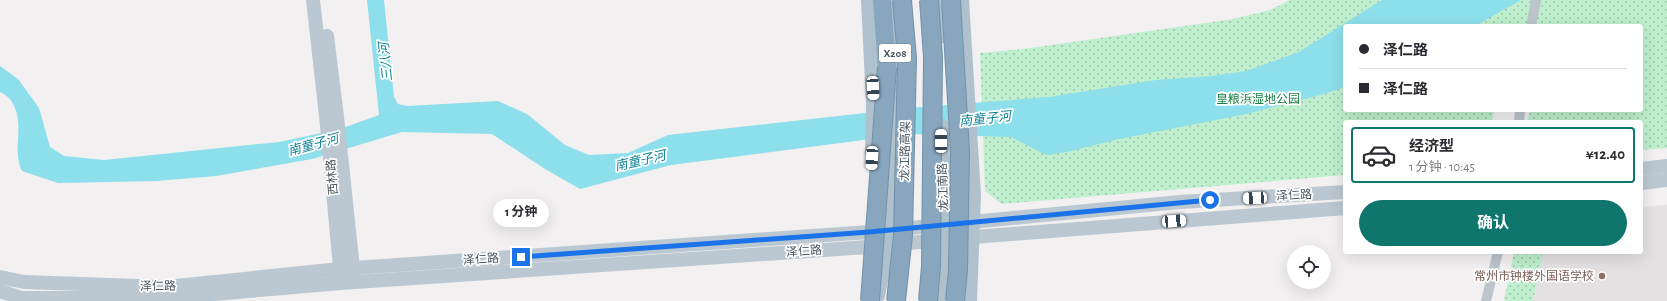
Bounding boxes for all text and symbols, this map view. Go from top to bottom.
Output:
water label: 三八河 [377,39,395,82]
text: 泽仁路 [1383,43,1428,58]
road number: X208 [879,44,911,62]
car [866,76,880,100]
text: 泽仁路 [1383,82,1428,97]
park label: 皇粮浜湿地公园 [1216,92,1300,105]
water label: 南童子河 [958,108,1015,129]
street label: 龙江路高架 [897,121,912,181]
car [935,129,947,153]
water label: 南童子河 [286,130,343,158]
icon: car [1361,137,1397,173]
text: 经济型 [1409,139,1454,154]
car [865,146,879,170]
water label: 南童子河 [613,147,670,174]
text: ¥12.40 [1586,147,1625,162]
street label: 西林路 [323,159,340,196]
text: 1 分钟 · 10:45 [1409,161,1475,174]
street label: 龙江南路 [935,163,950,211]
street label: 泽仁路 [1276,187,1312,202]
route start [1201,191,1219,209]
car [1243,191,1267,205]
callout: 1 分钟 [493,199,549,227]
button: 确认 [1359,200,1627,246]
text: 1 分钟 [505,206,537,219]
car [1162,214,1186,228]
street label: 泽仁路 [786,243,822,258]
map controls [1287,245,1331,289]
button: locate [1287,245,1331,289]
route end [512,248,530,266]
street label: 泽仁路 [463,251,499,266]
place label: 常州市钟楼外国语学校 [1474,269,1594,282]
marker: 常州市钟楼外国语学校 [1597,271,1607,281]
street label: 泽仁路 [140,279,176,292]

